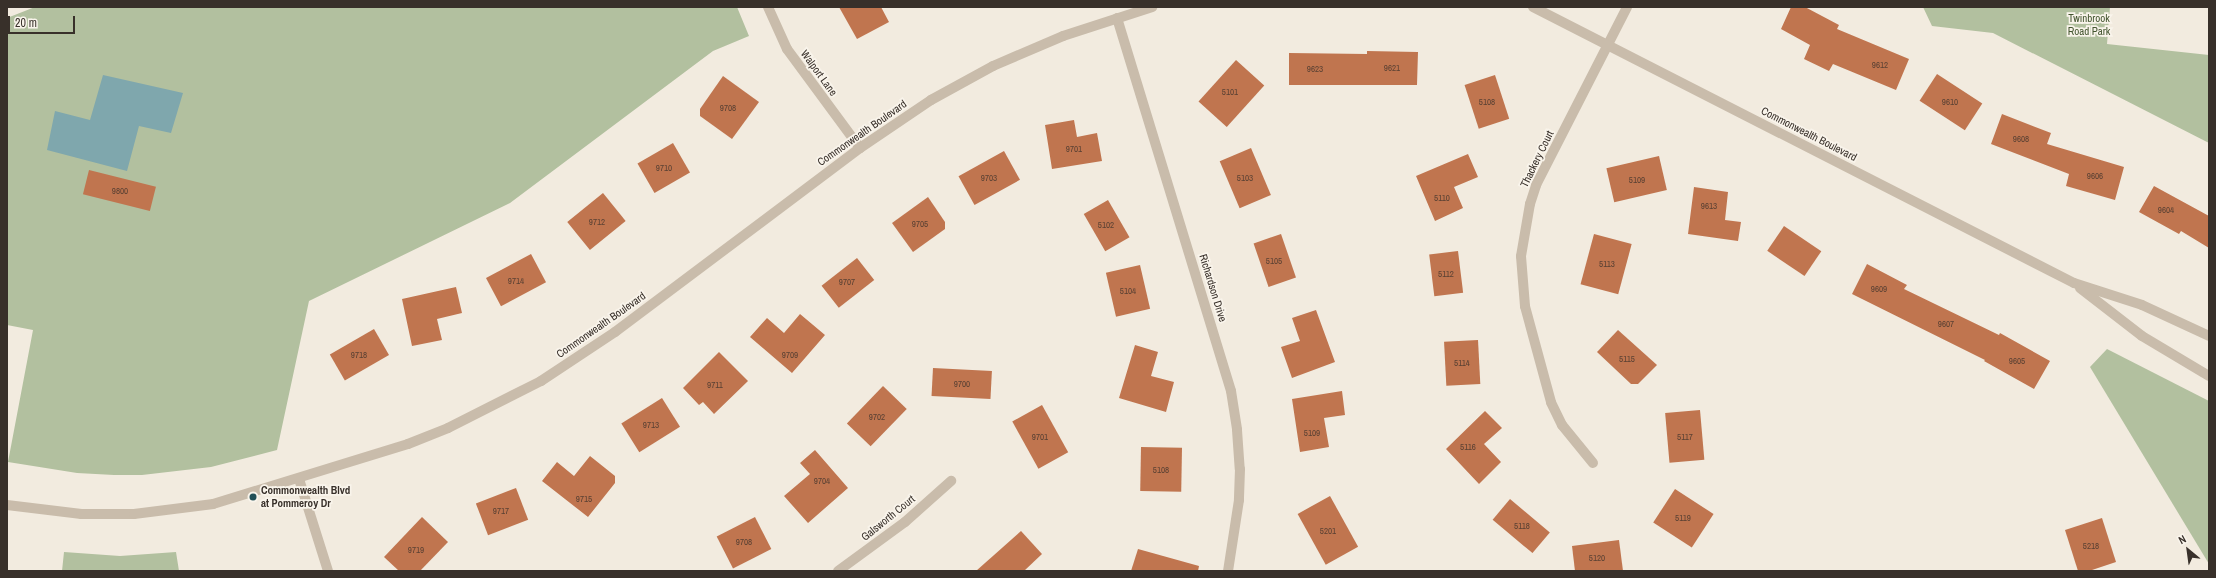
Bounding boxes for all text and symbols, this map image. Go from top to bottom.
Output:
scale bar [10,8,77,34]
park label: Twinbrook Road Park [2068,12,2110,38]
text: 20 m [15,15,37,31]
street label: Walport Lane [798,48,840,98]
house number: 9612 [1872,60,1888,70]
house number: 9621 [1384,63,1400,73]
house number: 9623 [1307,64,1323,74]
house number: 5101 [1222,87,1238,97]
street label: Commonwealth Boulevard [815,97,909,169]
house number: 5108 [1479,97,1495,107]
house number: 9610 [1942,97,1958,107]
house number: 9708 [720,103,736,113]
street label: Commonwealth Boulevard [1759,104,1859,164]
street label: Thackery Court [1518,128,1556,190]
house number: 9608 [2013,134,2029,144]
house number: 9701 [1066,144,1082,154]
house number: 9710 [656,163,672,173]
house number: 9606 [2087,171,2103,181]
house number: 9703 [981,173,997,183]
house number: 5103 [1237,173,1253,183]
house number: 5109 [1629,175,1645,185]
house number: 9800 [112,186,128,196]
house number: 5110 [1434,193,1450,203]
house number: 9613 [1701,201,1717,211]
house number: 9604 [2158,205,2174,215]
house number: 9712 [589,217,605,227]
house number: 9705 [912,219,928,229]
house number: 5102 [1098,220,1114,230]
street label: Richardson Drive [1196,253,1230,323]
house number: 5105 [1266,256,1282,266]
house number: 5113 [1599,259,1615,269]
house number: 5112 [1438,269,1454,279]
house number: 9714 [508,276,524,286]
house number: 9707 [839,277,855,287]
house number: 9609 [1871,284,1887,294]
house number: 5104 [1120,286,1136,296]
street label: Commonwealth Boulevard [554,289,648,361]
house number: 9607 [1938,319,1954,329]
house number: 9718 [351,350,367,360]
house number: 9709 [782,350,798,360]
house number: 5115 [1619,354,1635,364]
house number: 9605 [2009,356,2025,366]
house number: 5114 [1454,358,1470,368]
house number: 9700 [954,379,970,389]
house number: 9711 [707,380,723,390]
house number: 9702 [869,412,885,422]
house number: 9713 [643,420,659,430]
house number: 5109 [1304,428,1320,438]
house number: 9701 [1032,432,1048,442]
house number: 5117 [1677,432,1693,442]
house number: 5116 [1460,442,1476,452]
house number: 5108 [1153,465,1169,475]
house number: 9704 [814,476,830,486]
place label: Commonwealth Blvd at Pommeroy Dr [261,484,350,510]
marker: Commonwealth Blvd at Pommeroy Dr [248,492,258,502]
street label: Galsworth Court [859,492,917,544]
house number: 9715 [576,494,592,504]
house number: 9717 [493,506,509,516]
house number: 5119 [1675,513,1691,523]
house number: 5118 [1514,521,1530,531]
house number: 5201 [1320,526,1336,536]
north arrow [2168,530,2208,570]
text: N [2176,532,2188,547]
house number: 9708 [736,537,752,547]
house number: 5218 [2083,541,2099,551]
house number: 9719 [408,545,424,555]
house number: 5120 [1589,553,1605,563]

